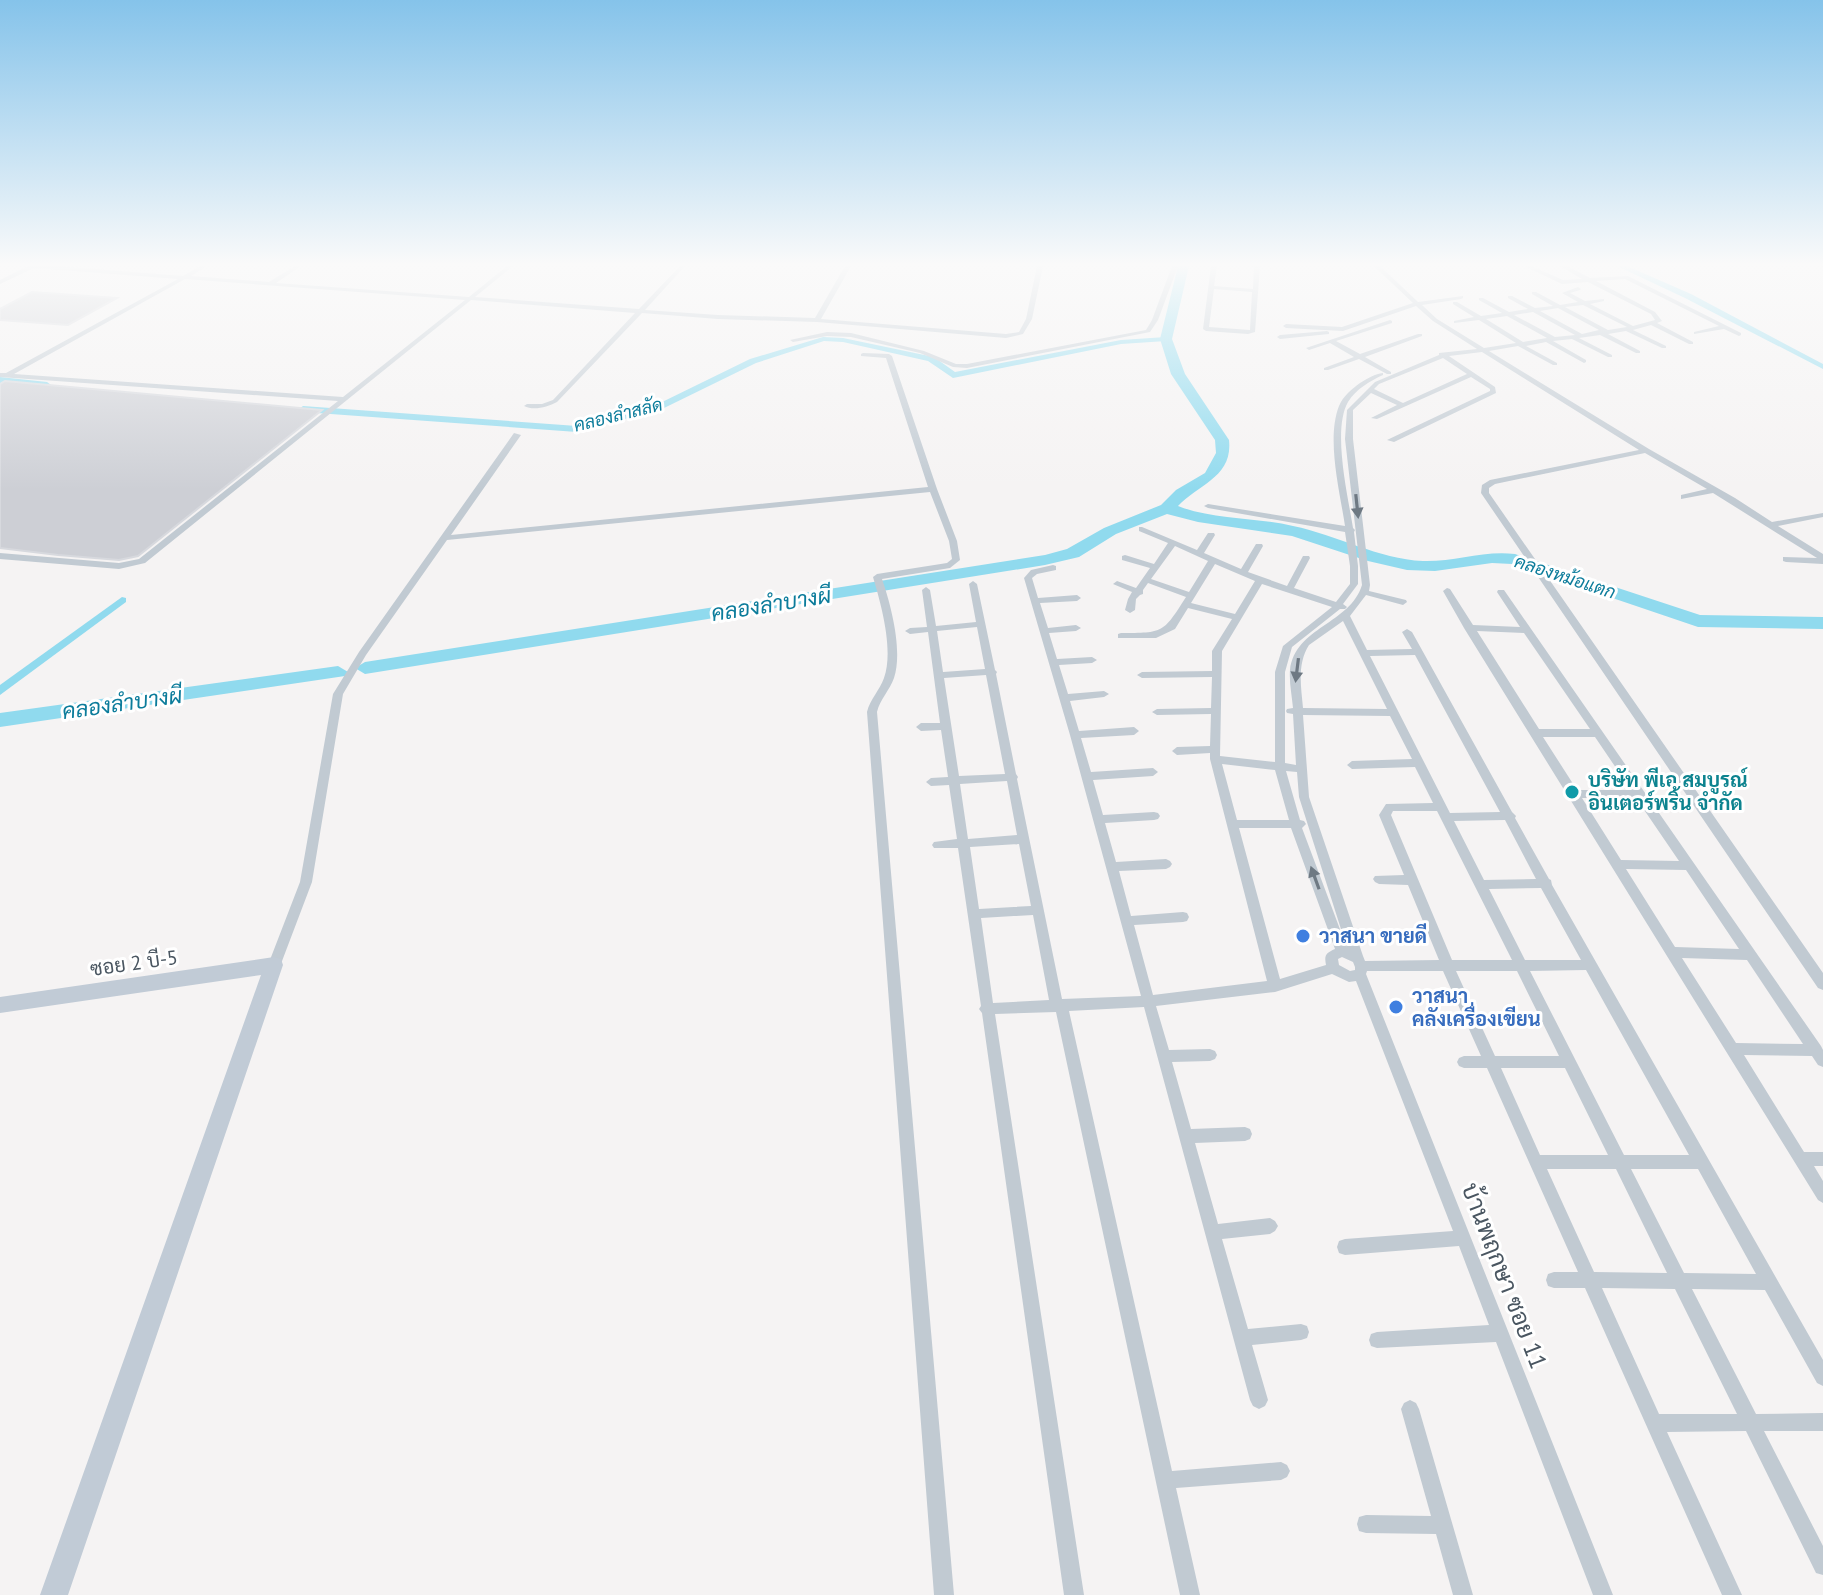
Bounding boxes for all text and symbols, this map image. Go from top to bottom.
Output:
water label: คลองลำสลัด [571,392,665,437]
one-way arrow [1350,494,1363,519]
water label: คลองหม้อแตก [1512,549,1619,604]
water label: คลองลำบางผี [709,580,835,627]
one-way arrow [1290,657,1303,682]
water label: คลองลำบางผี [60,680,186,725]
place label: บริษัท พีเอ สมบูรณ์ อินเตอร์พริ้น จำกัด [1588,767,1748,816]
marker: บริษัท พีเอ สมบูรณ์ อินเตอร์พริ้น จำกัด [1563,783,1581,801]
one-way arrow [1309,866,1321,890]
place label: วาสนา ขายดี [1319,923,1427,949]
marker: วาสนา ขายดี [1294,927,1312,945]
street label: ซอย 2 บี-5 [89,944,179,982]
place label: วาสนา คลังเครื่องเขียน [1412,983,1541,1032]
marker: วาสนา คลังเครื่องเขียน [1387,998,1405,1016]
street label: บ้านพฤกษา ซอย 11 [1455,1178,1554,1373]

